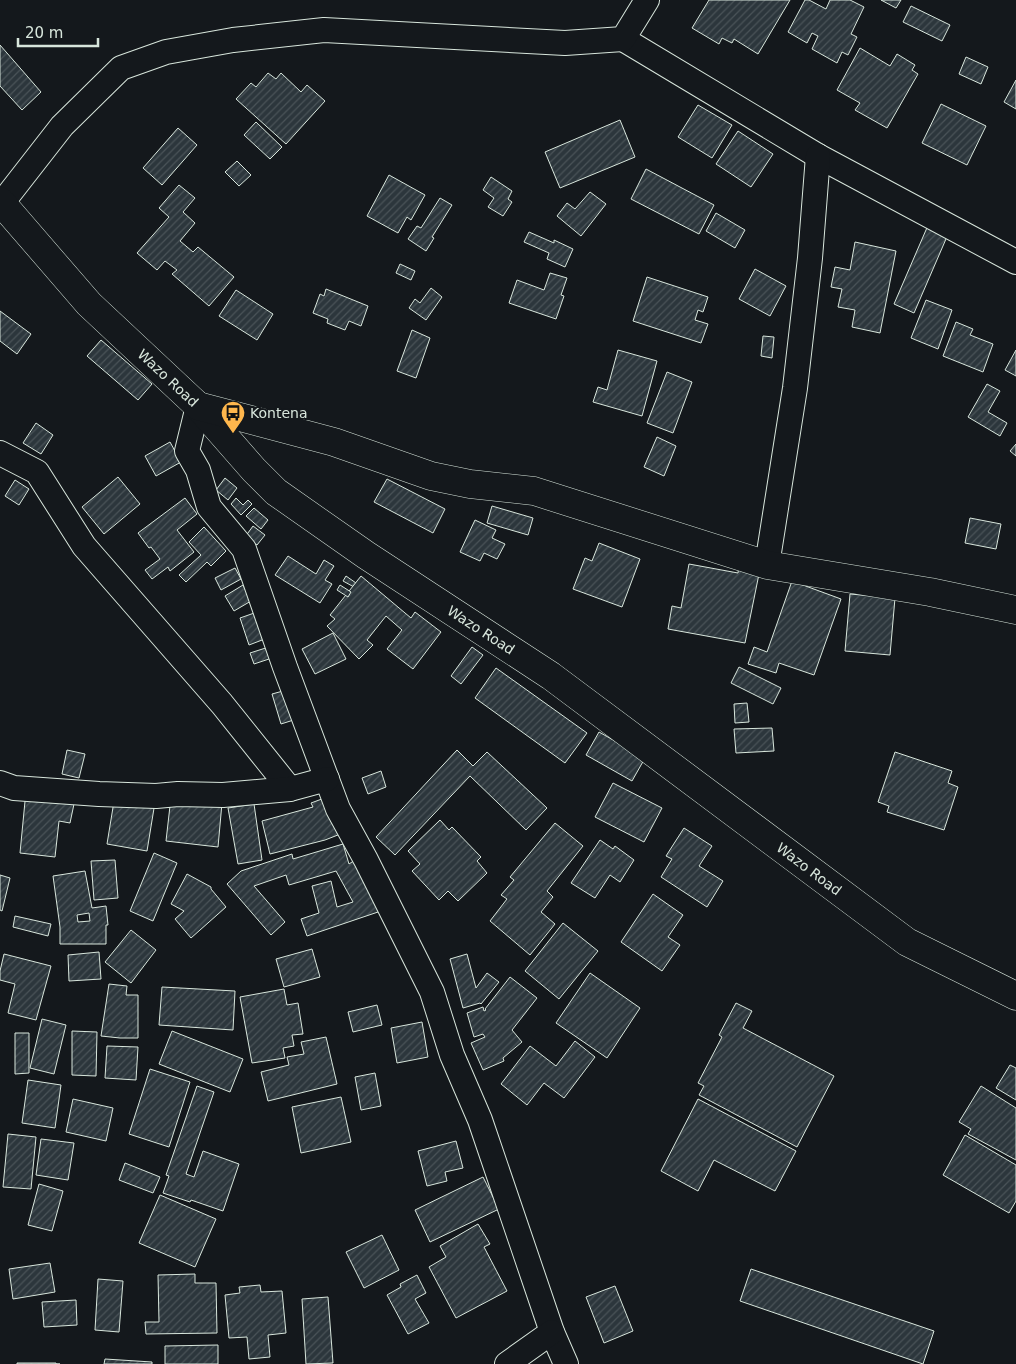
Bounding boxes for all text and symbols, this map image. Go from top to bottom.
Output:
scale bar [18,15,98,47]
text: 20 m [25,24,63,42]
street label: Wazo Road [134,346,202,410]
bus stop icon: Kontena [220,400,246,434]
place label: Kontena [250,405,307,421]
street label: Wazo Road [444,602,518,658]
street label: Wazo Road [773,839,845,899]

